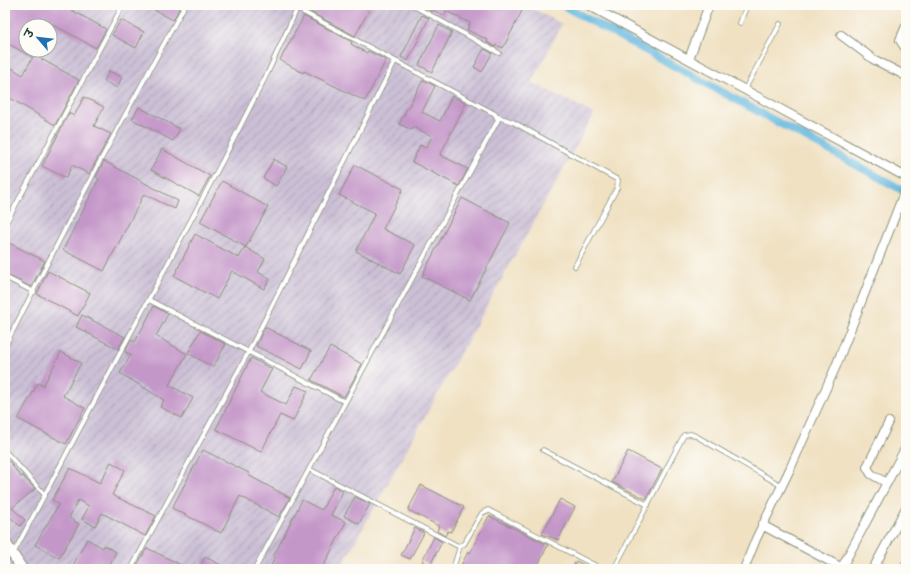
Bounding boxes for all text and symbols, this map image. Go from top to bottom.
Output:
north arrow [18,18,58,58]
text: उ [22,26,38,41]

